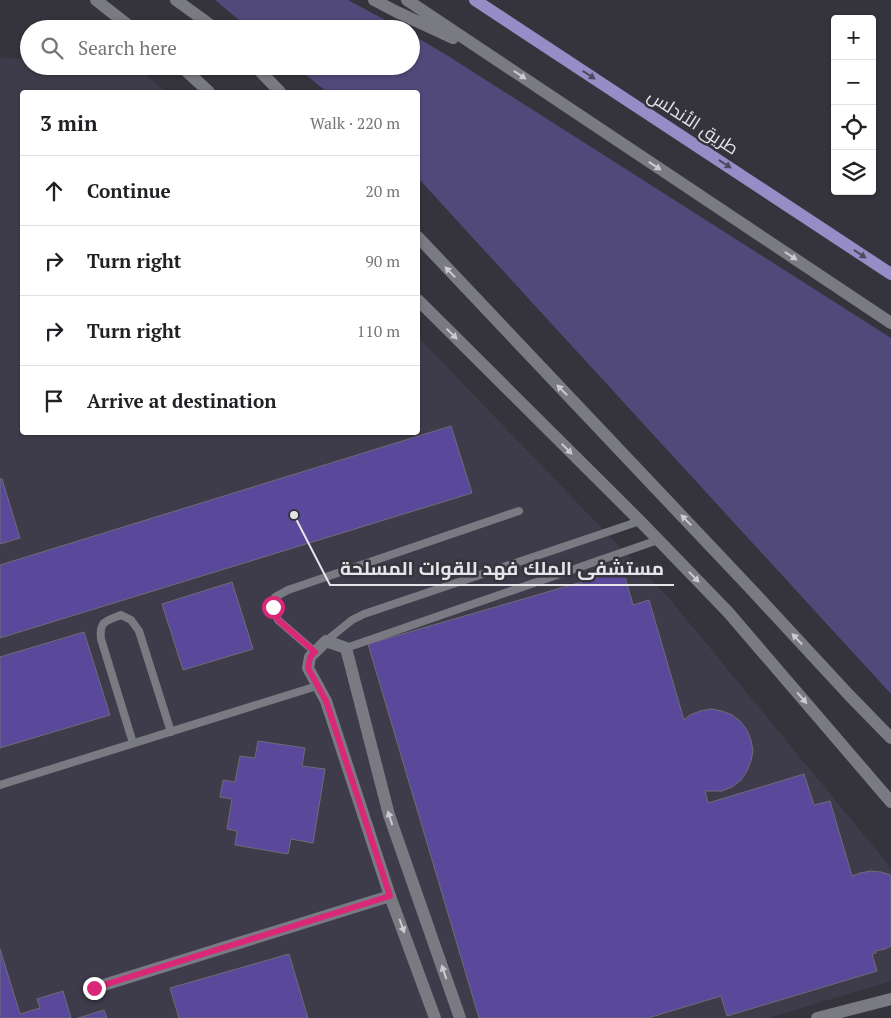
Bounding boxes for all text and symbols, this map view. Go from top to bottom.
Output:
map controls [831,15,876,195]
button: + [831,15,876,60]
search box [20,20,420,75]
icon: search [38,34,66,62]
text: Search here [78,35,177,60]
button: − [831,60,876,105]
one-way arrow [582,70,596,80]
one-way arrow [513,71,527,80]
street label: طريق الأندلس [643,83,744,160]
button: locate [831,105,876,150]
text: 3 min [40,109,97,137]
text: Walk · 220 m [310,112,400,134]
button: layers [831,150,876,195]
one-way arrow [718,160,731,169]
one-way arrow [649,161,662,171]
icon: ahead [40,177,68,205]
text: Continue [87,178,171,203]
text: 20 m [365,180,400,202]
icon: right [40,247,68,275]
text: Turn right [87,248,181,273]
one-way arrow [854,249,867,259]
text: 90 m [365,250,400,272]
one-way arrow [784,251,797,261]
one-way arrow [445,266,457,278]
icon: right [40,317,68,345]
text: Turn right [87,318,181,343]
text: 110 m [357,320,400,342]
one-way arrow [446,328,458,340]
one-way arrow [556,384,568,396]
icon: arrive [40,387,68,415]
text: Arrive at destination [87,388,276,413]
one-way arrow [561,443,573,455]
one-way arrow [680,515,692,527]
callout: مستشفى الملك فهد للقوات المسلحة [330,551,674,585]
text: مستشفى الملك فهد للقوات المسلحة [340,555,664,580]
one-way arrow [688,571,700,583]
route start [262,596,285,619]
one-way arrow [791,633,803,645]
one-way arrow [796,692,807,704]
one-way arrow [386,811,394,826]
one-way arrow [399,919,406,934]
one-way arrow [440,964,448,979]
route end [83,977,106,1000]

